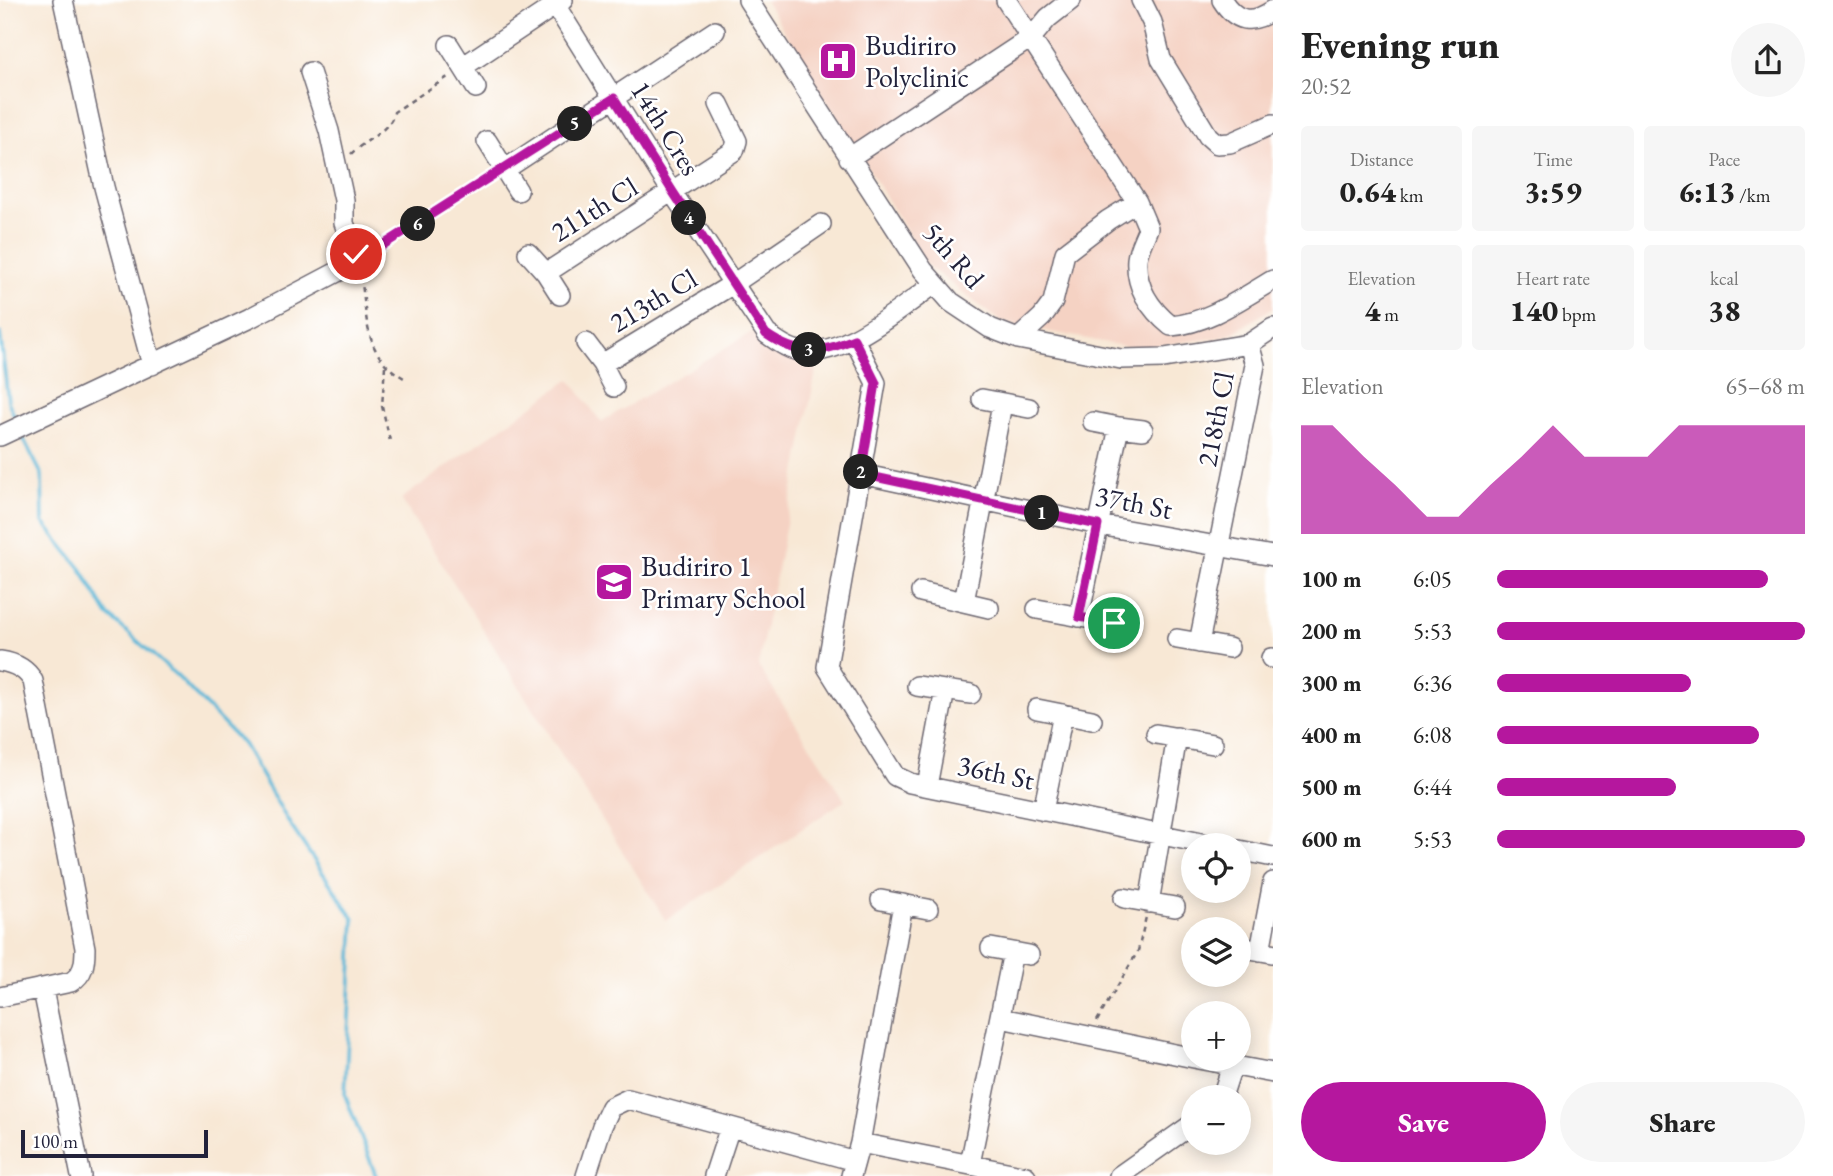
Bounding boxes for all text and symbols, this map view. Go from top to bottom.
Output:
text: Evening run [1301,20,1499,69]
button: share [1731,23,1805,97]
place label: Budiriro Polyclinic [865,27,969,95]
hospital icon: Budiriro Polyclinic [817,40,859,82]
text: 20:52 [1301,71,1351,101]
street label: 14th Cres [623,74,709,182]
pin: 5 [558,106,592,142]
text: 5 [569,111,580,136]
text: Distance [1350,147,1413,172]
text: Time [1533,147,1573,172]
text: Pace [1708,147,1740,172]
street label: 211th Cl [544,168,644,250]
text: 0.64 [1340,172,1396,211]
text: 3:59 [1524,172,1582,211]
text: 6:13 [1678,172,1735,211]
text: km [1396,183,1423,208]
text: /km [1735,183,1771,208]
pin: 4 [672,200,706,235]
text: 4 [683,205,694,230]
pin: 6 [400,206,436,242]
text: 6 [412,211,423,236]
street label: 5th Rd [915,214,993,296]
pin [326,224,386,284]
icon: check [337,235,375,273]
street label: 213th Cl [603,260,704,340]
text: Elevation [1347,266,1416,291]
text: Heart rate [1516,266,1590,291]
text: kcal [1710,266,1739,291]
text: 4 [1364,291,1380,330]
text: 140 [1510,291,1558,330]
text: 38 [1708,291,1741,330]
text: m [1380,302,1399,327]
text: bpm [1558,302,1596,327]
pin: 3 [792,332,826,368]
text: 3 [803,337,814,362]
street label: 218th Cl [1188,368,1242,469]
text: Elevation [1301,371,1384,401]
text: 65–68 m [1726,371,1805,401]
pin: 2 [844,454,878,490]
text: 2 [855,459,866,484]
street label: 37th St [1093,477,1176,527]
pin: 1 [1024,496,1060,530]
text: 1 [1036,500,1047,525]
place label: Budiriro 1 Primary School [641,548,806,616]
school or university icon: Budiriro 1 Primary School [593,561,635,603]
text: 100 m [1301,564,1362,594]
text: 6:05 [1413,564,1452,594]
pin [1084,593,1144,653]
icon: arrive [1095,604,1133,642]
text: 200 m [1301,616,1362,646]
text: 5:53 [1413,616,1452,646]
text: 300 m [1301,668,1362,698]
text: 6:36 [1413,668,1452,698]
text: 400 m [1301,720,1362,750]
text: 6:08 [1413,720,1452,750]
street label: 36th St [954,746,1038,798]
text: 500 m [1301,772,1362,802]
text: 6:44 [1413,772,1452,802]
text: 600 m [1301,824,1362,854]
text: 5:53 [1413,824,1452,854]
map controls [1181,833,1251,1155]
button: locate [1181,833,1251,903]
button: layers [1181,917,1251,987]
button: + [1181,1001,1251,1071]
button: Save [1301,1082,1546,1162]
button: Share [1560,1082,1805,1162]
button: − [1181,1085,1251,1155]
scale bar [21,1127,208,1159]
text: 100 m [32,1129,78,1154]

